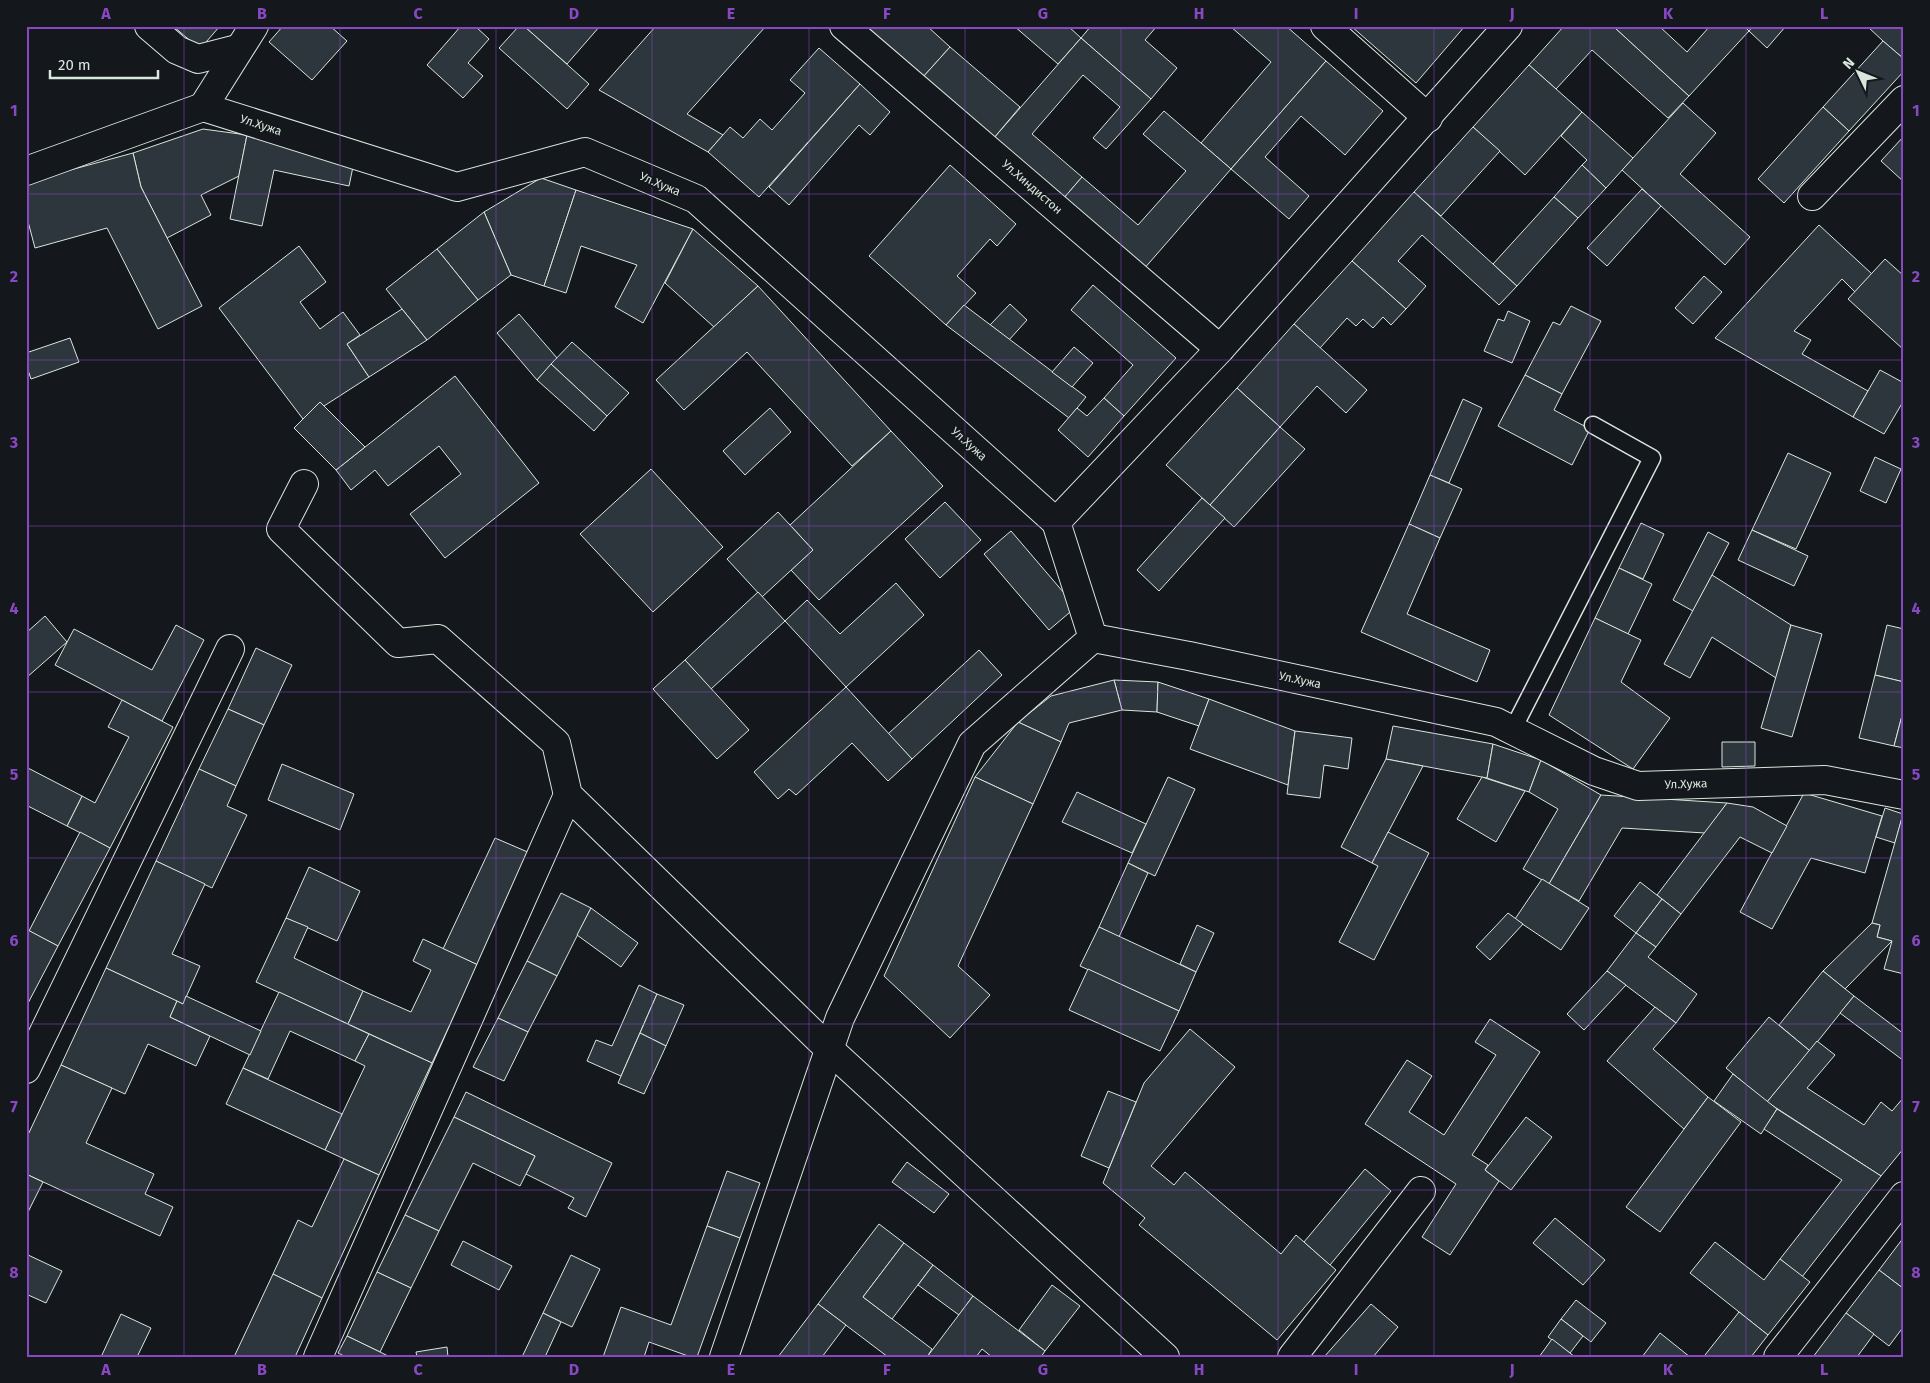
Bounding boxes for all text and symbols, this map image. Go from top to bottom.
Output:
text: A [100,4,111,23]
text: B [257,4,267,23]
text: C [413,4,423,23]
text: D [569,4,579,23]
text: E [727,4,735,23]
text: F [883,4,891,23]
text: G [1038,4,1048,23]
text: H [1194,4,1204,23]
text: I [1354,4,1358,23]
text: J [1508,4,1515,23]
text: K [1663,4,1674,23]
text: L [1820,4,1828,23]
scale bar [50,48,158,80]
north arrow [1832,48,1882,98]
text: N [1839,54,1858,73]
text: 20 m [58,56,91,74]
text: 1 [10,101,18,120]
text: 1 [1912,101,1920,120]
street label: Ул.Хужа [238,112,284,138]
street label: Ул.Хиндистон [999,157,1065,217]
street label: Ул.Хужа [638,169,682,199]
text: 2 [10,267,18,286]
text: 2 [1912,267,1920,286]
street label: Ул.Хужа [948,424,990,464]
text: 3 [9,433,18,452]
text: 3 [1911,433,1920,452]
text: 4 [9,599,19,618]
text: 4 [1911,599,1921,618]
street label: Ул.Хужа [1278,669,1322,691]
text: 5 [10,765,19,784]
text: 5 [1912,765,1921,784]
street label: Ул.Хужа [1664,776,1708,792]
text: 6 [9,931,19,950]
text: 6 [1911,931,1921,950]
text: 7 [10,1097,18,1116]
text: 7 [1912,1097,1920,1116]
text: 8 [9,1263,19,1282]
text: 8 [1911,1263,1921,1282]
text: A [100,1360,111,1379]
text: B [257,1360,267,1379]
text: C [413,1360,423,1379]
text: D [569,1360,579,1379]
text: E [727,1360,735,1379]
text: F [883,1360,891,1379]
text: G [1038,1360,1048,1379]
text: H [1194,1360,1204,1379]
text: I [1354,1360,1358,1379]
text: J [1508,1360,1515,1379]
text: K [1663,1360,1674,1379]
text: L [1820,1360,1828,1379]

